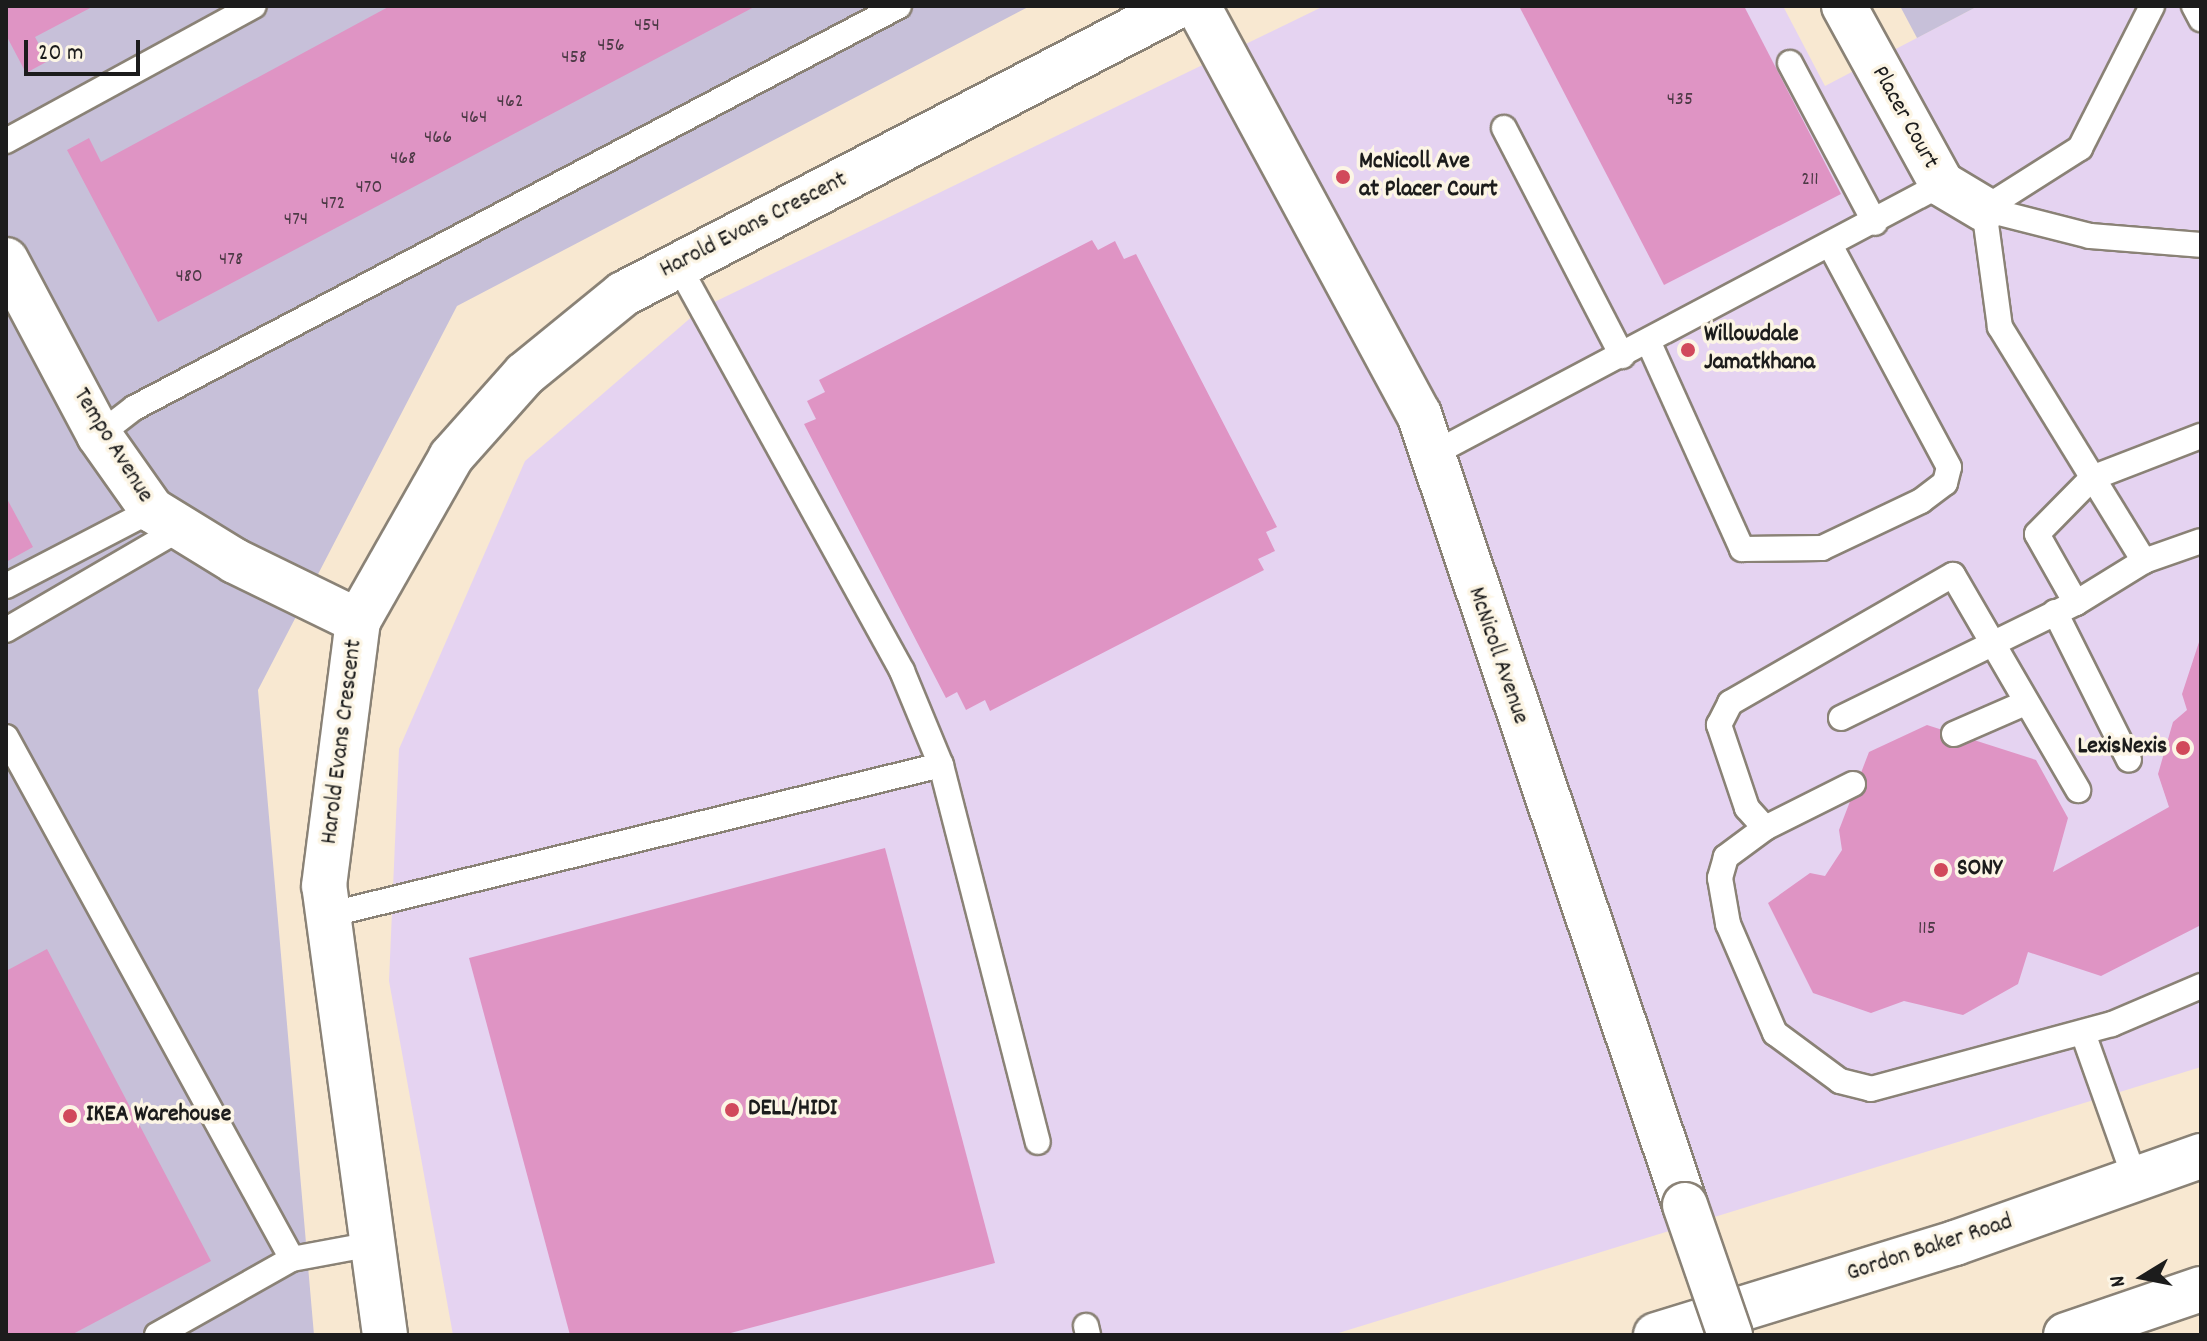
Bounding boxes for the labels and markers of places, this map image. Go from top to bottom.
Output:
place label: McNicoll Ave at Placer Court [1359,149,1498,205]
marker: McNicoll Ave at Placer Court [1334,168,1352,186]
place label: Willowdale Jamatkhana [1704,322,1815,378]
marker: Willowdale Jamatkhana [1679,341,1697,359]
place label: LexisNexis [2077,734,2167,762]
marker: LexisNexis [2174,739,2192,757]
place label: SONY [1957,856,2002,884]
marker: SONY [1932,861,1950,879]
place label: DELL/HIDI [748,1096,837,1124]
marker: DELL/HIDI [723,1101,741,1119]
place label: IKEA Warehouse [86,1102,231,1130]
marker: IKEA Warehouse [61,1107,79,1125]

